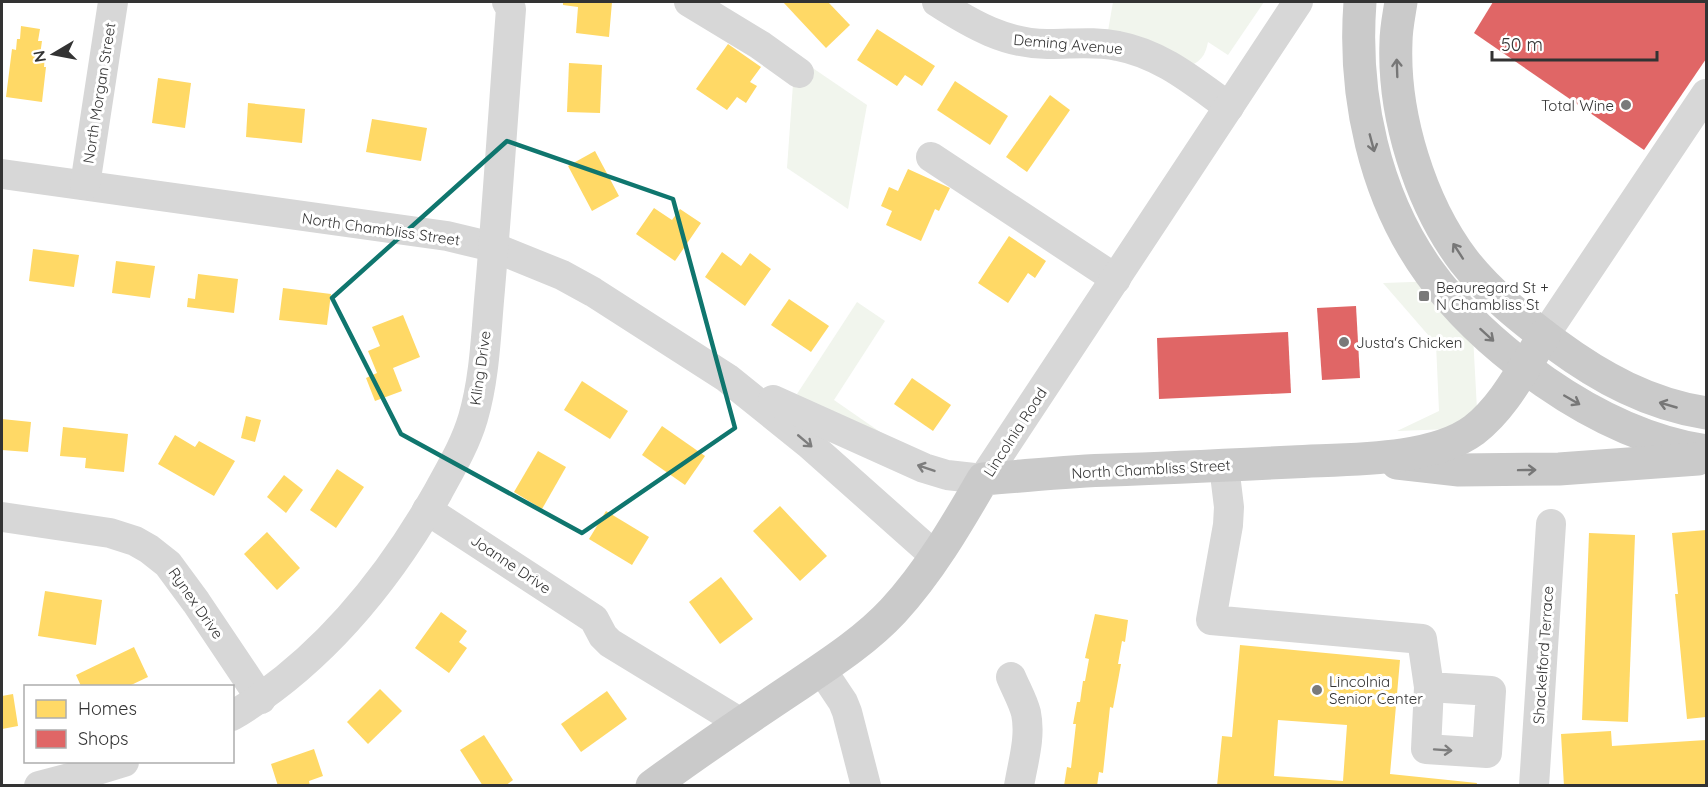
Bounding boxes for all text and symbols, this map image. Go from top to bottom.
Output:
street label: North Morgan Street [78,21,120,165]
north arrow [24,24,84,84]
scale bar [1492,24,1657,62]
street label: Deming Avenue [1013,30,1123,58]
text: 50 m [1501,33,1543,56]
text: N [28,49,50,64]
one-way arrow [1391,59,1402,79]
place label: Total Wine [1541,96,1614,115]
marker: Total Wine [1619,98,1633,112]
one-way arrow [1367,133,1378,152]
street label: North Chambliss Street [301,208,461,250]
one-way arrow [1452,243,1464,260]
place label: Beauregard St + N Chambliss St [1436,278,1549,314]
marker: Beauregard St + N Chambliss St [1417,289,1431,303]
one-way arrow [1479,328,1494,342]
street label: Kling Drive [465,330,495,406]
place label: Justa's Chicken [1356,333,1463,352]
marker: Justa's Chicken [1337,335,1351,349]
street label: Lincolnia Road [979,384,1051,480]
one-way arrow [1563,394,1580,406]
one-way arrow [1659,398,1678,410]
one-way arrow [797,435,813,448]
street label: North Chambliss Street [1071,455,1231,483]
one-way arrow [917,462,936,473]
one-way arrow [1516,464,1536,476]
street label: Joanne Drive [467,530,555,598]
street label: Rynex Drive [164,564,228,642]
street label: Shackelford Terrace [1529,585,1557,725]
place label: Lincolnia Senior Center [1329,672,1423,708]
marker: Lincolnia Senior Center [1310,683,1324,697]
legend [24,685,234,763]
text: Homes [78,697,137,720]
text: Shops [78,727,129,750]
one-way arrow [1433,745,1453,756]

